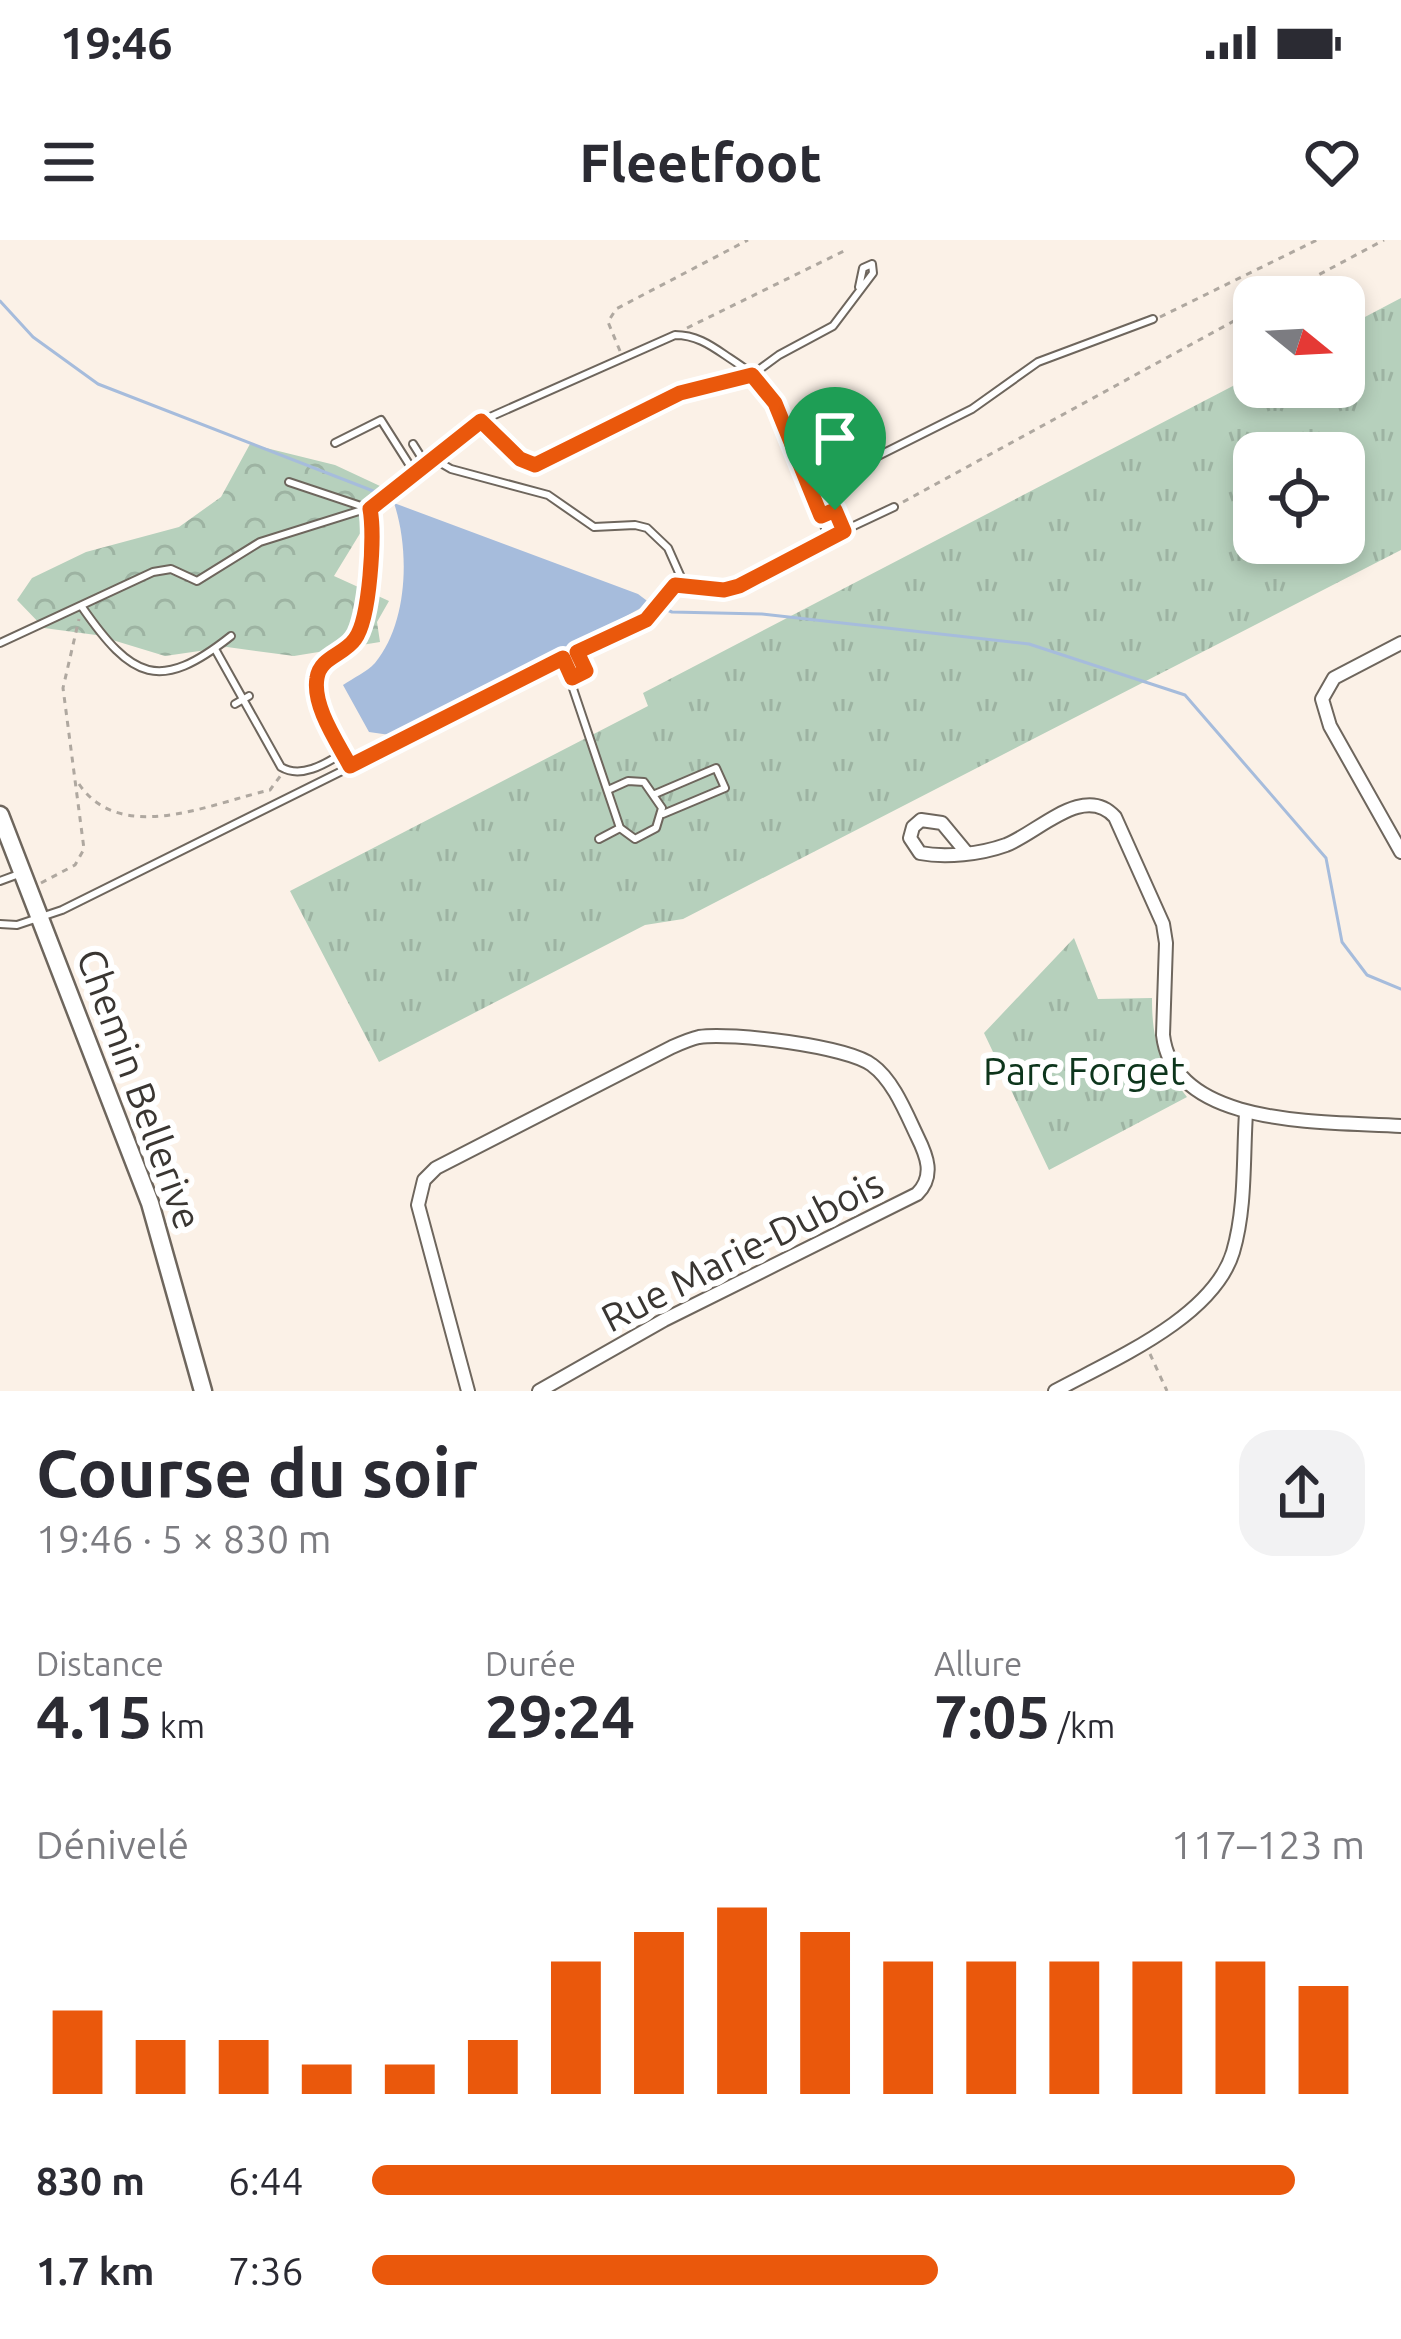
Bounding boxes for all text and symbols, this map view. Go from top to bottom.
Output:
text: 19:46 [60,17,173,68]
icon: menu [36,129,102,195]
icon: heart [1299,129,1365,195]
text: Fleetfoot [579,132,822,192]
north arrow [1233,276,1365,408]
map controls [1233,276,1365,564]
pin [784,387,886,510]
icon: arrive [802,405,868,471]
button: locate [1233,432,1365,564]
street label: Chemin Bellerive [69,943,211,1235]
park label: Parc Forget [983,1049,1185,1092]
street label: Rue Marie-Dubois [594,1161,890,1339]
button: share [1239,1430,1365,1556]
text: Course du soir [36,1435,478,1509]
text: 19:46 · 5 × 830 m [36,1517,331,1560]
text: Distance [36,1645,164,1682]
text: Durée [485,1645,576,1682]
text: Allure [934,1645,1022,1682]
text: 4.15 [36,1682,152,1749]
text: 29:24 [485,1682,635,1749]
text: 7:05 [934,1682,1050,1749]
text: km [152,1707,205,1744]
text: /km [1050,1707,1115,1744]
text: Dénivelé [36,1823,189,1866]
text: 117–123 m [1171,1823,1365,1866]
text: 830 m [36,2159,145,2202]
text: 6:44 [228,2159,304,2202]
text: 1.7 km [36,2249,154,2292]
text: 7:36 [228,2249,304,2292]

